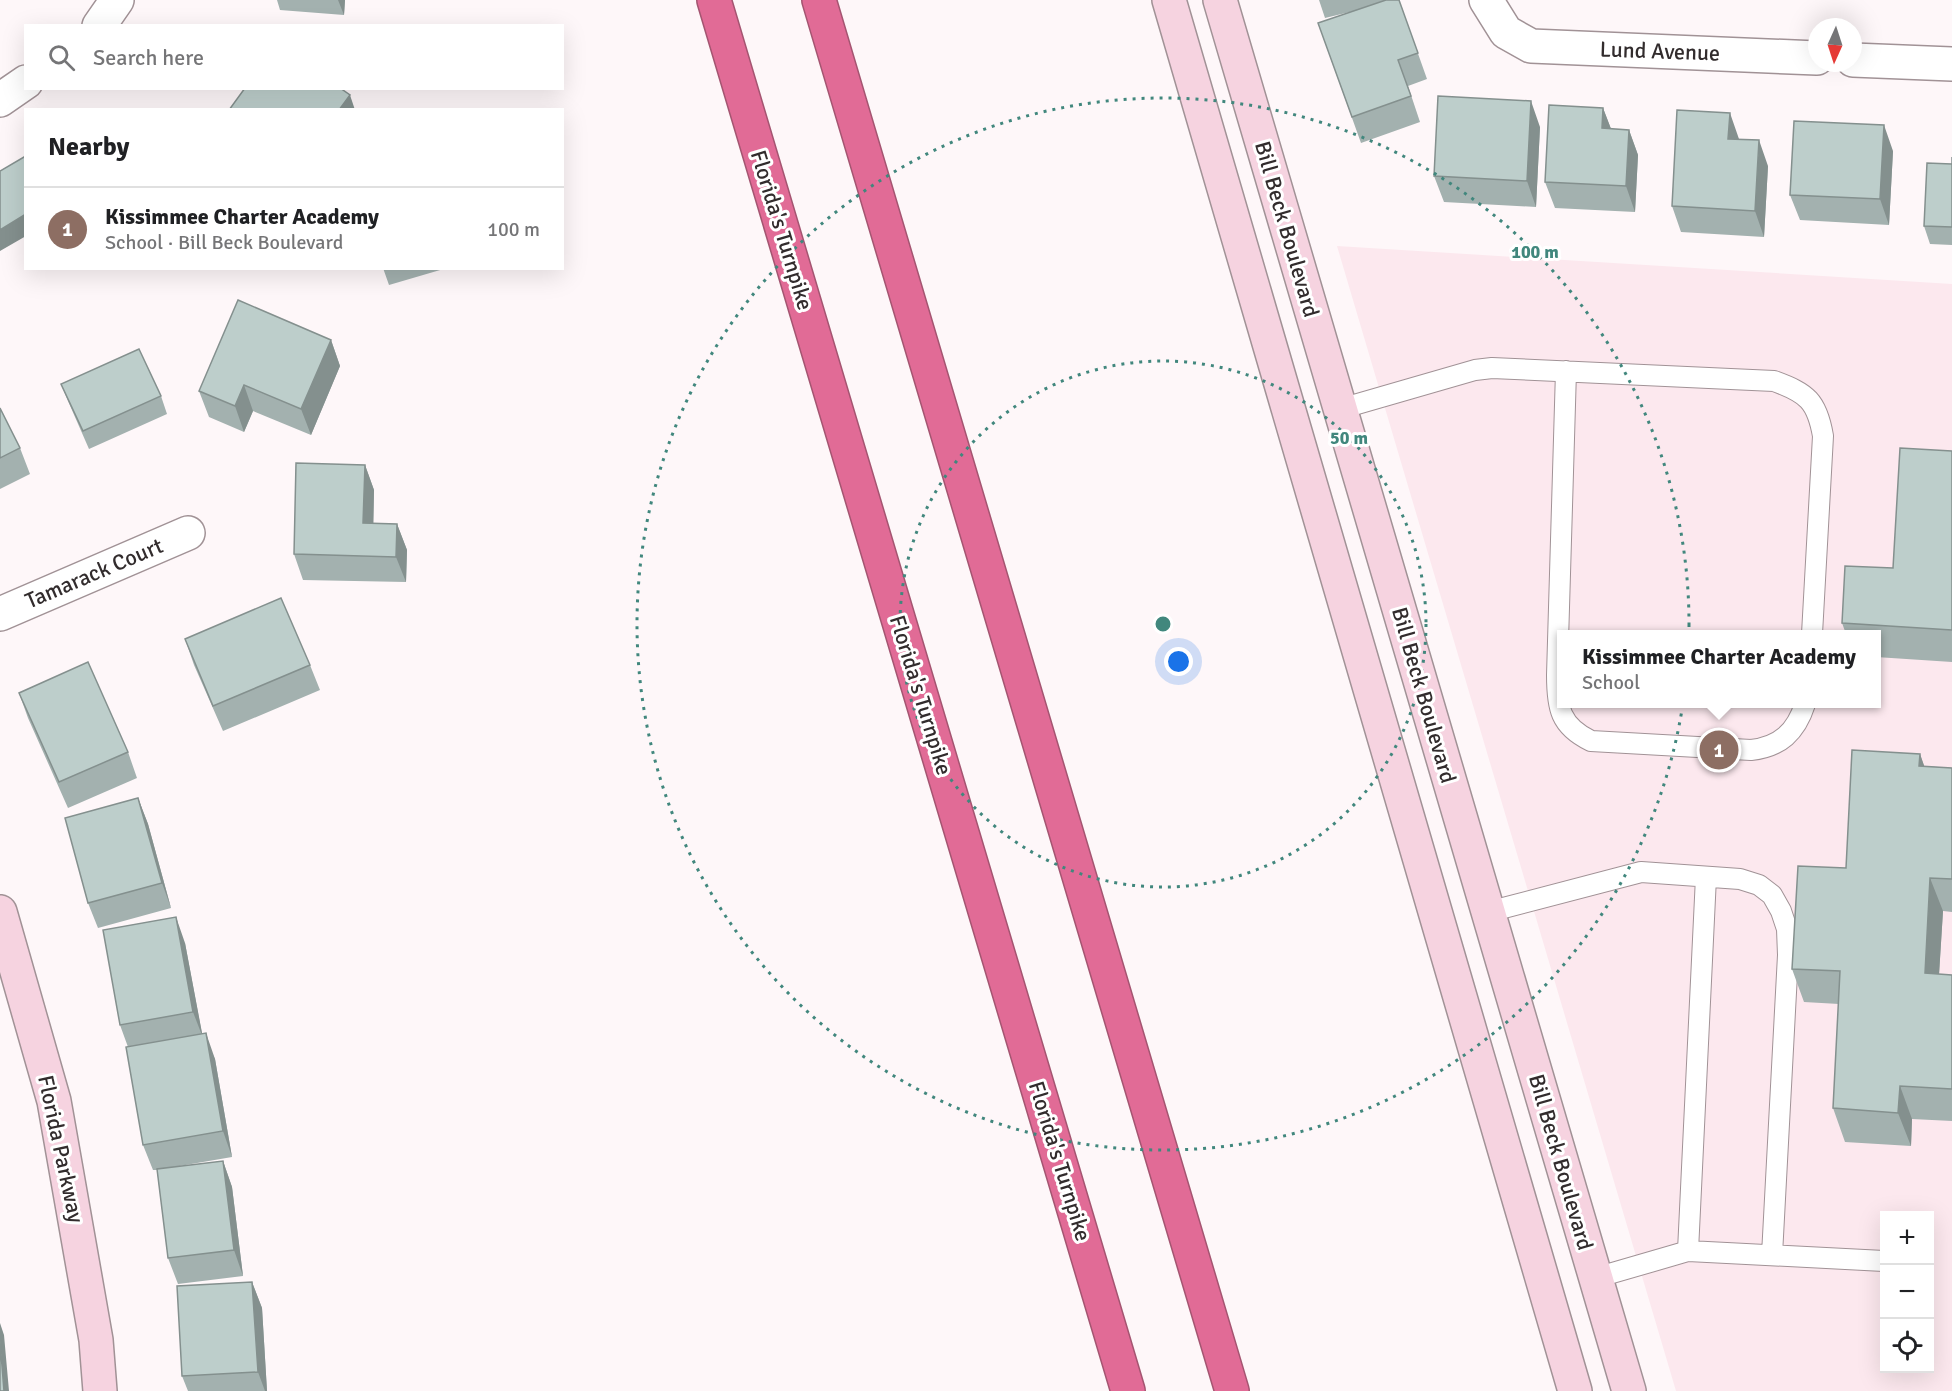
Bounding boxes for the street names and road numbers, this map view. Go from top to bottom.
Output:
street label: Lund Avenue [1599,35,1721,67]
street label: Bill Beck Boulevard [1249,138,1325,320]
street label: Florida's Turnpike [745,147,819,313]
street label: Tamarack Court [21,532,167,614]
street label: Bill Beck Boulevard [1386,604,1462,786]
street label: Florida's Turnpike [884,612,958,778]
street label: Bill Beck Boulevard [1523,1071,1599,1253]
street label: Florida Parkway [32,1073,90,1226]
street label: Florida's Turnpike [1023,1078,1097,1244]

